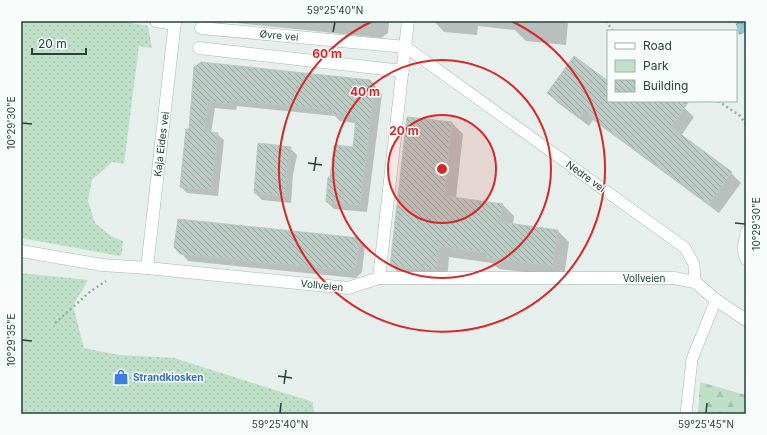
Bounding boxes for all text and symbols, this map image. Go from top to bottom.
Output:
text: 59°25'40"N [307,4,363,16]
street label: Øvre vei [259,27,299,43]
scale bar [32,30,86,56]
legend [607,30,737,102]
text: 20 m [38,36,67,51]
text: Road [643,38,672,53]
text: 60 m [312,46,342,61]
text: Park [643,58,669,73]
text: Building [643,78,688,93]
text: 40 m [350,84,380,99]
text: 10°29'30"E [5,96,17,150]
street label: Kaja Eides vei [151,111,171,177]
text: 20 m [389,123,419,138]
street label: Nedre vei [564,158,608,194]
centre of rings [435,162,449,176]
text: 10°29'30"E [750,197,762,251]
street label: Vollveien [623,272,665,284]
street label: Vollveien [300,277,344,293]
text: 10°29'35"E [5,313,17,367]
shop icon: Strandkiosken [112,368,130,386]
place label: Strandkiosken [133,371,203,383]
text: 59°25'40"N [252,418,308,430]
text: 59°25'45"N [678,418,734,430]

